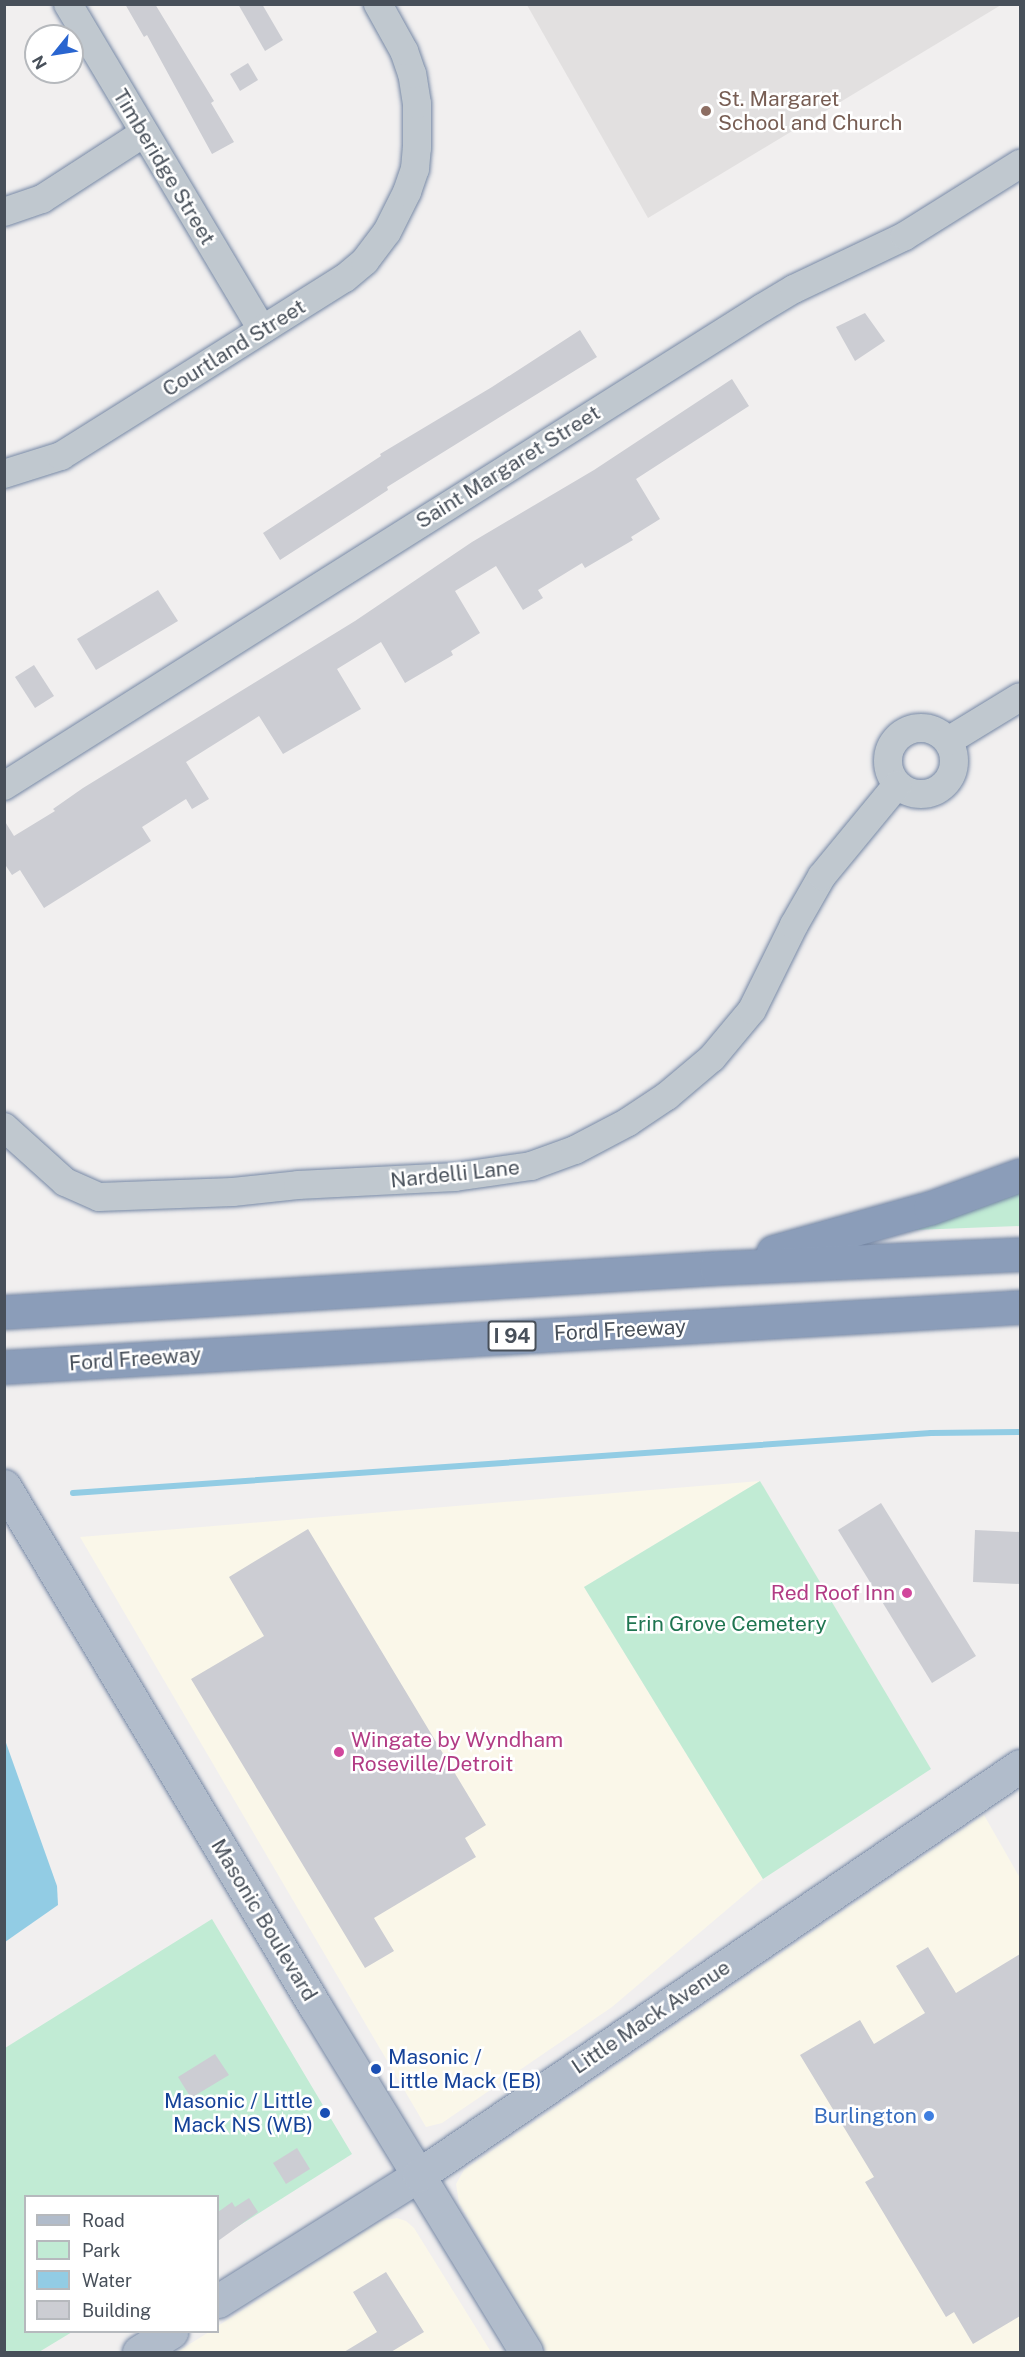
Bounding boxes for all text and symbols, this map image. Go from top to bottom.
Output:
north arrow [24,24,84,84]
text: N [28,52,51,72]
street label: Timberidge Street [108,85,220,249]
place label: St. Margaret School and Church [718,86,902,136]
marker: St. Margaret School and Church [699,104,713,118]
street label: Courtland Street [158,294,310,402]
street label: Saint Margaret Street [411,400,605,534]
street label: Nardelli Lane [389,1155,521,1193]
street label: Ford Freeway [553,1314,687,1346]
road number: I 94 [486,1319,538,1353]
street label: Ford Freeway [68,1342,202,1376]
place label: Red Roof Inn [771,1580,895,1606]
marker: Red Roof Inn [900,1586,914,1600]
park label: Erin Grove Cemetery [625,1611,827,1637]
place label: Wingate by Wyndham Roseville/Detroit [351,1727,564,1777]
marker: Wingate by Wyndham Roseville/Detroit [332,1745,346,1759]
street label: Masonic Boulevard [206,1834,322,2006]
street label: Little Mack Avenue [567,1955,735,2079]
place label: Masonic / Little Mack (EB) [388,2044,542,2094]
marker: Masonic / Little Mack (EB) [369,2062,383,2076]
place label: Masonic / Little Mack NS (WB) [164,2088,313,2138]
place label: Burlington [814,2103,917,2129]
marker: Masonic / Little Mack NS (WB) [318,2106,332,2120]
marker: Burlington [922,2109,936,2123]
legend [24,2195,219,2333]
text: Road [82,2210,125,2231]
text: Park [82,2240,120,2261]
text: Water [82,2270,132,2291]
text: Building [82,2300,151,2321]

